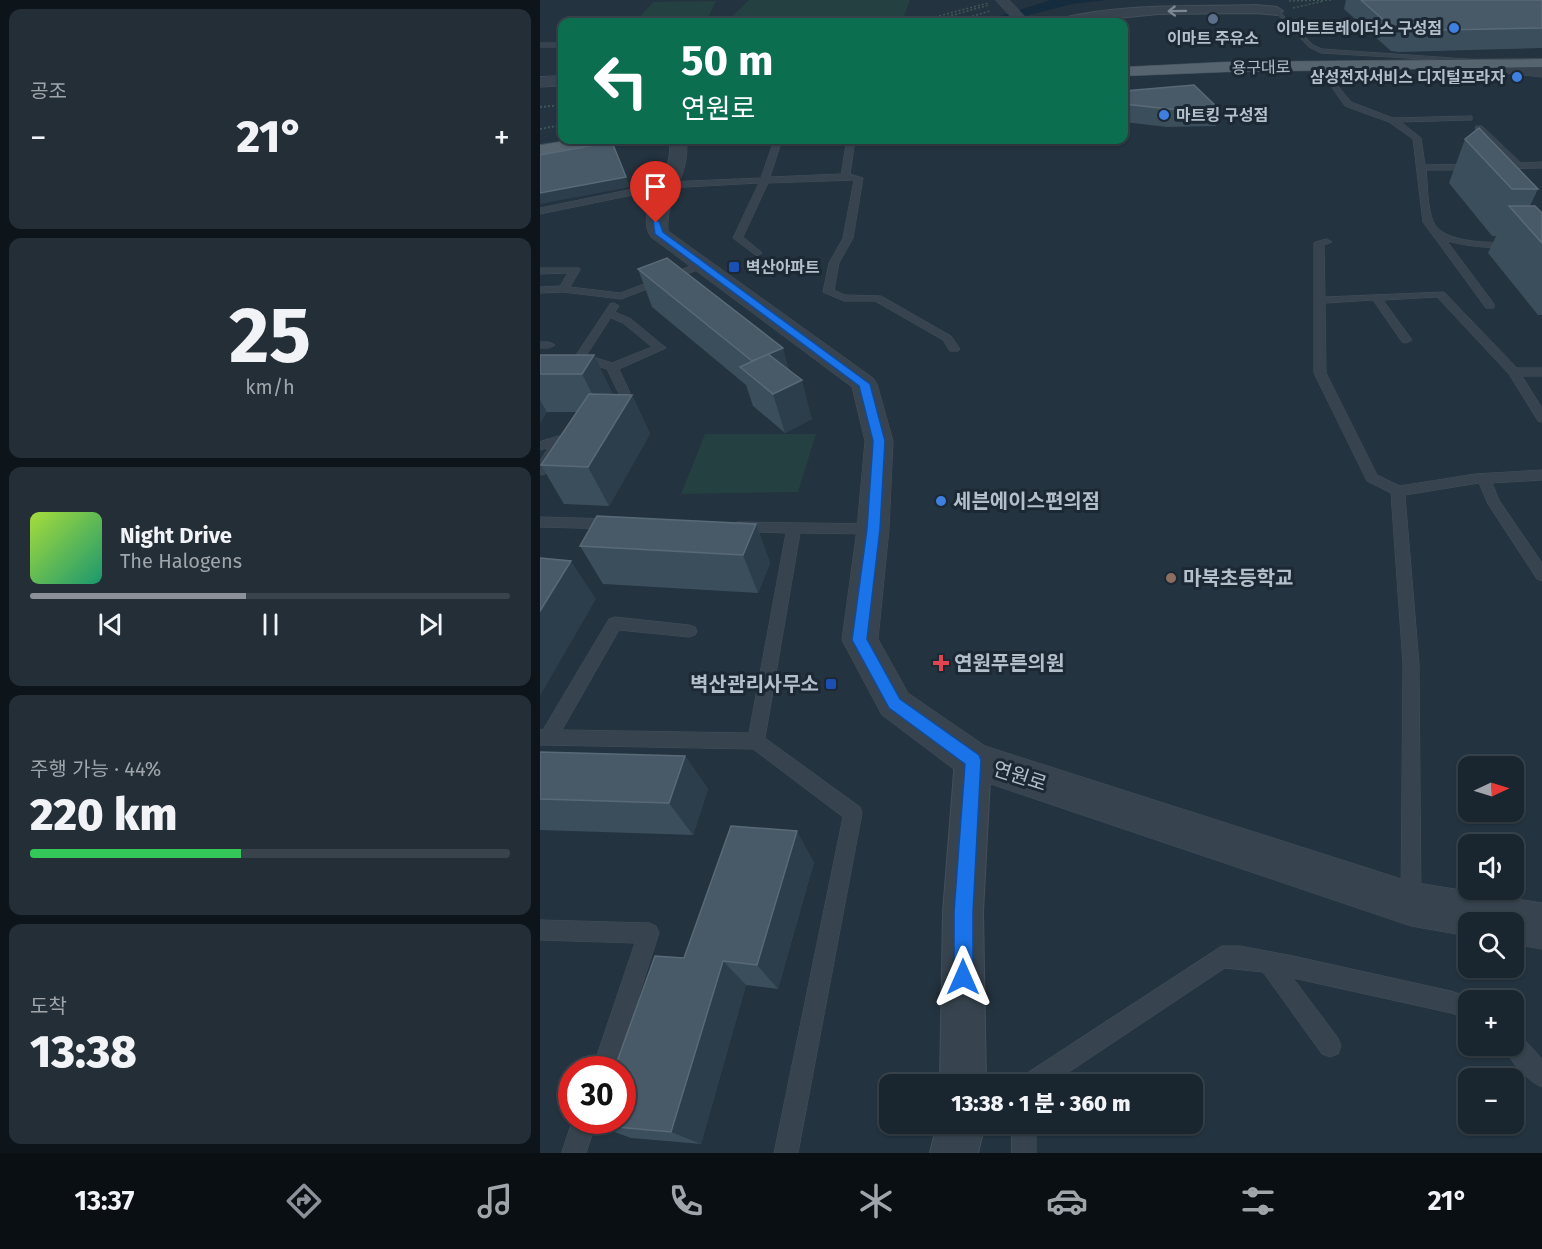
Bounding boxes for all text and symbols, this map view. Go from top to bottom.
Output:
one-way arrow [1167,6,1187,17]
marker: 이마트 주유소 [1206,12,1220,26]
place label: 이마트트레이더스 구성점 [1276,19,1442,38]
marker: 이마트트레이더스 구성점 [1447,21,1461,35]
place label: 이마트 주유소 [1167,29,1259,48]
text: 50 m [681,36,774,86]
icon: left [582,42,660,120]
street label: 용구대로 [1231,57,1291,78]
place label: 삼성전자서비스 디지털프라자 [1310,68,1505,87]
marker: 삼성전자서비스 디지털프라자 [1510,70,1524,84]
text: 공조 [30,79,67,103]
text: 연원로 [681,93,756,125]
place label: 마트킹 구성점 [1176,106,1268,125]
marker: 마트킹 구성점 [1157,108,1171,122]
text: 21° [236,110,304,164]
text: − [30,118,47,158]
text: + [494,118,510,158]
pin [630,161,681,223]
icon: arrive [639,170,672,203]
place label: 벽산아파트 [746,258,820,277]
marker: 벽산아파트 [727,260,741,274]
text: 25 [229,289,311,383]
text: km/h [245,375,295,399]
place label: 세븐에이스편의점 [953,489,1100,513]
marker: 세븐에이스편의점 [934,494,948,508]
text: Night Drive [120,522,232,549]
text: The Halogens [120,549,242,573]
place label: 마북초등학교 [1183,566,1293,590]
marker: 마북초등학교 [1164,571,1178,585]
icon: previous [94,608,127,641]
icon: pause [254,608,287,641]
icon: next [414,608,447,641]
place label: 연원푸른의원 [954,651,1064,675]
marker: 연원푸른의원 [932,654,950,672]
place label: 벽산관리사무소 [690,672,819,696]
marker: 벽산관리사무소 [824,677,838,691]
street label: 연원로 [990,756,1050,796]
north arrow [1458,756,1524,822]
map controls [1458,756,1524,1134]
text: 주행 가능 · 44% [30,757,161,781]
text: 220 km [30,788,177,842]
button: sound [1458,834,1524,900]
button: search [1458,912,1524,978]
position arrow [931,945,995,1009]
button: + [1458,990,1524,1056]
text: 도착 [30,994,67,1018]
text: 13:38 [30,1025,137,1079]
speed limit sign: 30 [558,1056,636,1134]
button: − [1458,1068,1524,1134]
text: 13:38 · 1 분 · 360 m [951,1090,1131,1117]
icon: directions [283,1180,325,1222]
icon: music [474,1180,516,1222]
icon: phone [665,1180,707,1222]
icon: climate [855,1180,897,1222]
icon: car [1046,1180,1088,1222]
icon: filters [1237,1180,1279,1222]
text: 13:37 [74,1185,134,1217]
text: 21° [1428,1185,1468,1217]

